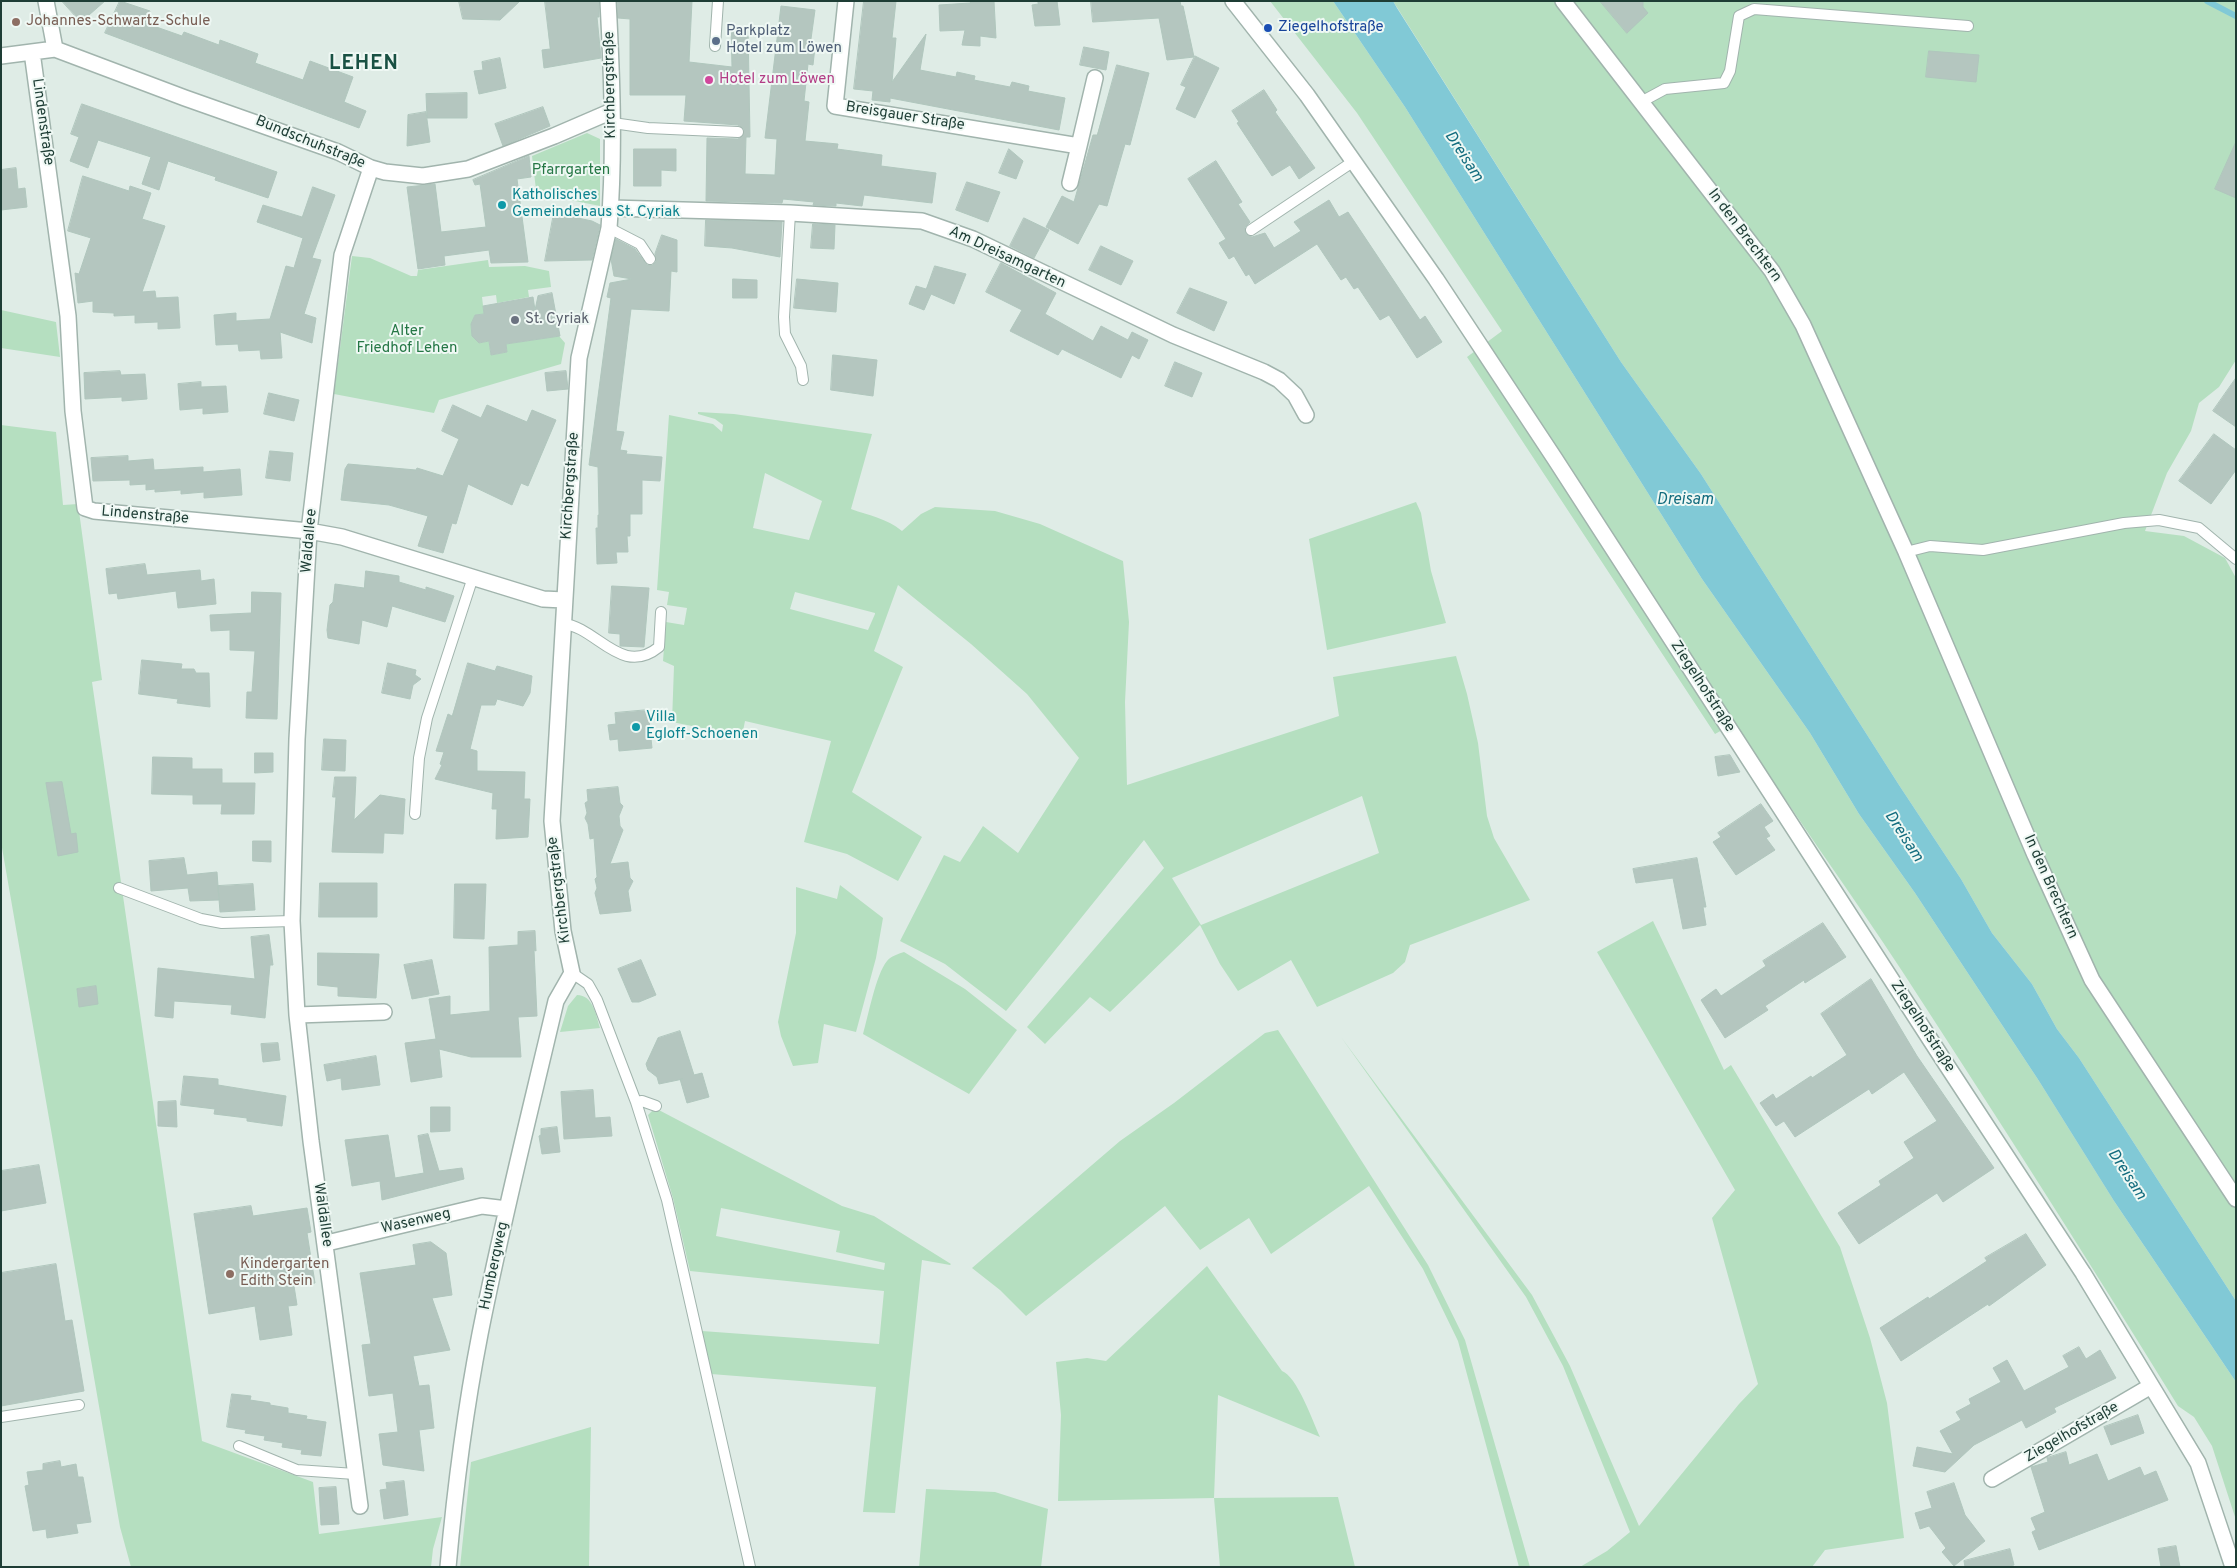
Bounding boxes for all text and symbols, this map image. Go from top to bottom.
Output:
place label: Johannes-Schwartz-Schule [26,13,210,31]
marker: Johannes-Schwartz-Schule [10,16,22,28]
place label: Ziegelhofstraße [1278,19,1384,37]
marker: Ziegelhofstraße [1262,22,1274,34]
place label: Parkplatz Hotel zum Löwen [726,23,842,58]
street label: Kirchbergstraße [601,31,621,139]
marker: Parkplatz Hotel zum Löwen [710,35,722,47]
district label: LEHEN [328,53,400,77]
place label: Hotel zum Löwen [719,71,835,89]
marker: Hotel zum Löwen [703,74,715,86]
street label: Lindenstraße [27,77,57,167]
street label: Breisgauer Straße [844,99,966,135]
street label: Bundschuhstraße [252,113,368,173]
water label: Dreisam [1439,128,1487,186]
park label: Pfarrgarten [532,162,610,180]
street label: In den Brechtern [1703,186,1785,286]
place label: Katholisches Gemeindehaus St. Cyriak [512,187,680,222]
marker: Katholisches Gemeindehaus St. Cyriak [496,199,508,211]
street label: Am Dreisamgarten [946,223,1068,293]
place label: St. Cyriak [525,311,589,329]
marker: St. Cyriak [509,314,521,326]
park label: Alter Friedhof Lehen [357,323,457,358]
street label: Kirchbergstraße [558,432,584,540]
water label: Dreisam [1657,491,1713,511]
street label: Lindenstraße [101,503,189,529]
street label: Waldallee [298,508,322,574]
street label: Ziegelhofstraße [1666,638,1738,736]
place label: Villa Egloff-Schoenen [646,709,758,744]
marker: Villa Egloff-Schoenen [630,721,642,733]
water label: Dreisam [1879,808,1927,866]
street label: In den Brechtern [2019,832,2081,942]
street label: Kirchbergstraße [545,835,575,945]
street label: Ziegelhofstraße [1886,978,1958,1076]
water label: Dreisam [2102,1146,2150,1204]
street label: Waldallee [309,1182,335,1248]
street label: Wasenweg [379,1205,453,1239]
street label: Humbergweg [477,1220,513,1312]
place label: Kindergarten Edith Stein [240,1256,329,1291]
marker: Kindergarten Edith Stein [224,1268,236,1280]
street label: Ziegelhofstraße [2022,1399,2122,1467]

